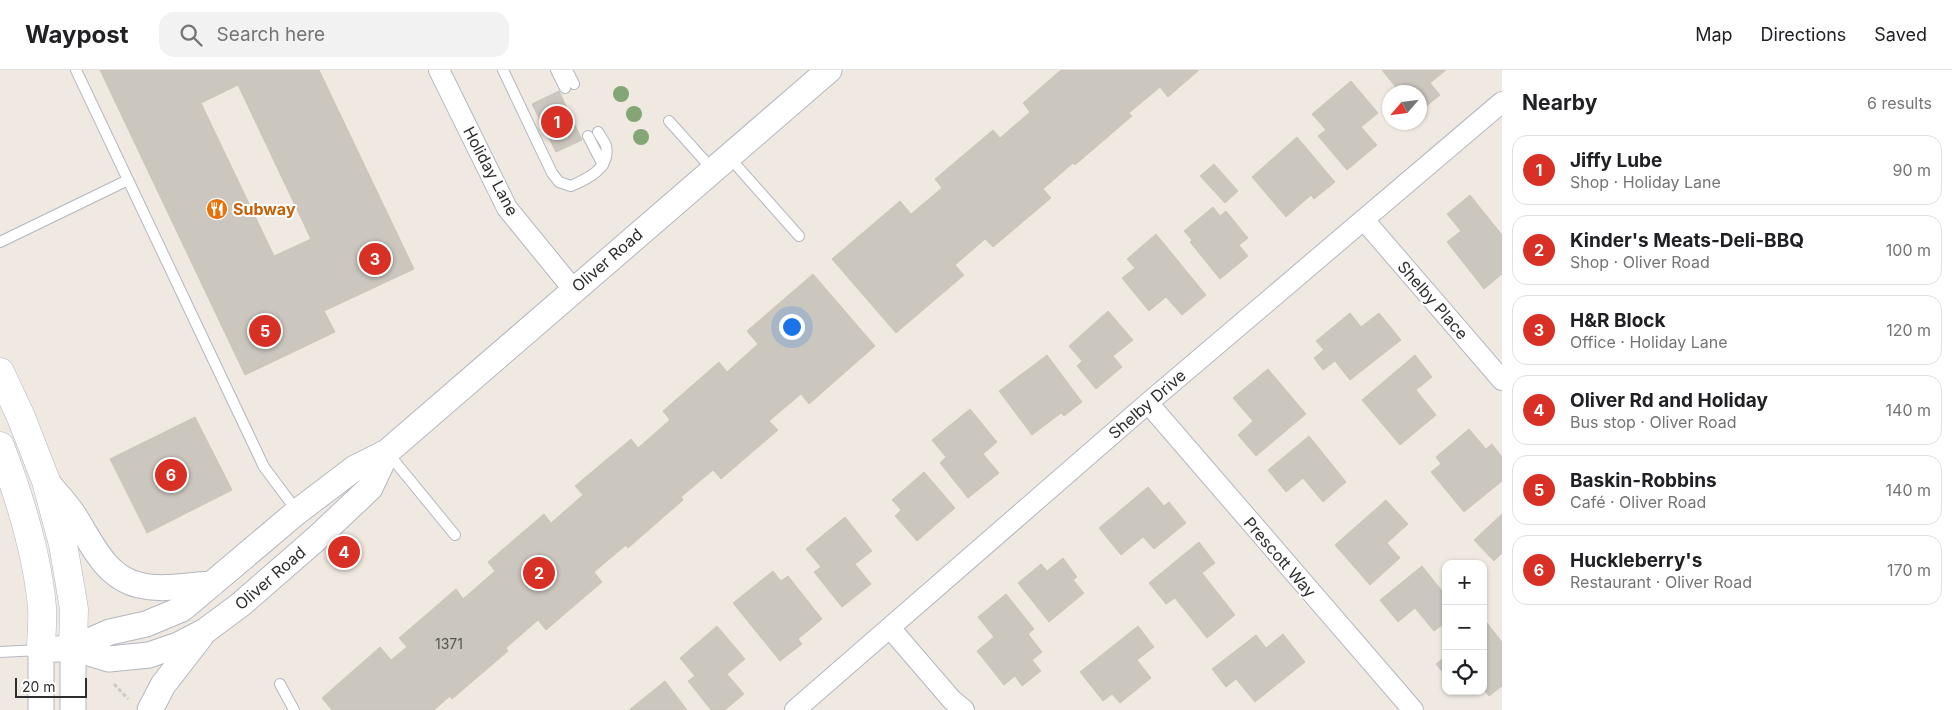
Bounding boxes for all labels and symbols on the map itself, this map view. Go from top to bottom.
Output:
north arrow [1382,85,1427,130]
pin: 1 [541,103,573,141]
street label: Holiday Lane [459,123,523,219]
restaurant icon: Subway [205,197,229,221]
place label: Subway [233,199,296,219]
street label: Oliver Road [568,224,646,296]
pin: 3 [359,240,391,278]
street label: Shelby Place [1393,257,1473,343]
pin: 5 [249,312,281,350]
your location [779,314,805,340]
street label: Shelby Drive [1104,365,1190,443]
pin: 6 [155,456,187,494]
street label: Prescott Way [1240,513,1320,601]
pin: 4 [328,533,360,571]
street label: Oliver Road [231,542,309,614]
pin: 2 [523,554,555,592]
house number: 1371 [435,635,463,652]
scale bar [15,675,88,698]

